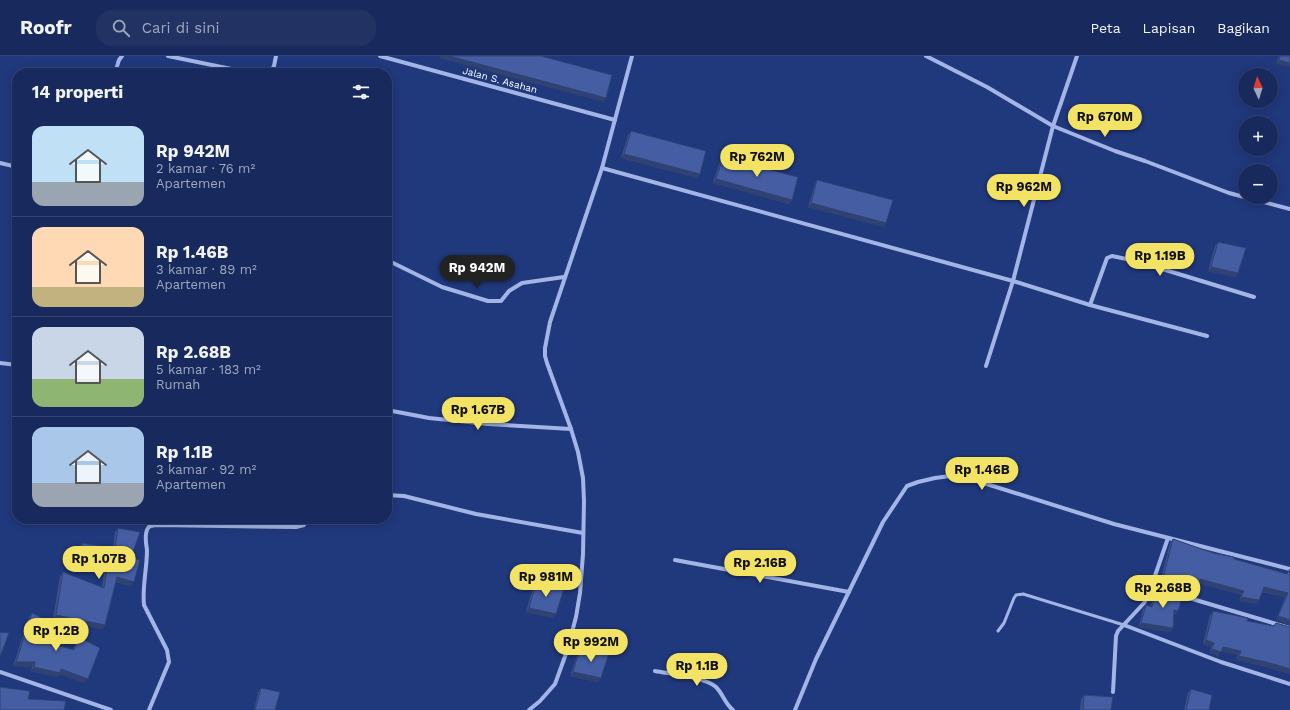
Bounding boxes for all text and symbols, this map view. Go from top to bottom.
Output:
search box [96,10,376,46]
text: Roofr [20,16,72,39]
icon: search [110,17,132,39]
text: Cari di sini [142,19,219,37]
text: Peta [1091,20,1121,36]
text: Lapisan [1143,20,1195,36]
text: Bagikan [1217,20,1270,36]
street label: Jalan S. Asahan [461,65,539,95]
north arrow [1238,68,1278,108]
map controls [1238,68,1278,204]
icon: filters [350,81,372,103]
text: 14 properti [32,82,123,102]
pin: Rp 670M [1068,104,1142,138]
text: Rp 670M [1077,109,1133,124]
button: + [1238,116,1278,156]
text: Rp 942M [156,141,230,161]
icon: home [64,142,112,190]
pin: Rp 762M [720,144,794,178]
text: Rp 762M [729,149,785,164]
text: 2 kamar · 76 m² [156,161,255,176]
button: − [1238,164,1278,204]
pin: Rp 962M [987,174,1061,208]
text: Apartemen [156,176,226,191]
text: Rp 962M [996,179,1052,194]
text: Rp 1.46B [156,242,228,262]
icon: home [64,243,112,291]
pin: Rp 1.19B [1119,243,1201,277]
text: Rp 1.19B [1134,248,1186,263]
pin: Rp 942M [440,255,514,289]
text: Rp 942M [449,260,505,275]
text: 3 kamar · 89 m² [156,262,257,277]
text: Apartemen [156,277,226,292]
text: Rp 2.68B [156,342,231,362]
icon: home [64,343,112,391]
text: 5 kamar · 183 m² [156,362,261,377]
text: Rumah [156,377,200,392]
pin: Rp 1.67B [437,397,519,431]
text: Rp 1.67B [451,402,505,417]
text: Rp 1.1B [156,442,213,462]
icon: home [64,443,112,491]
pin: Rp 1.46B [941,457,1023,491]
text: 3 kamar · 92 m² [156,462,256,477]
text: Rp 1.46B [954,462,1010,477]
text: Apartemen [156,477,226,492]
pin: Rp 1.07B [58,546,140,580]
pin: Rp 2.16B [719,550,801,584]
text: Rp 1.07B [72,551,126,566]
text: Rp 2.16B [733,555,787,570]
pin: Rp 981M [509,564,583,598]
text: Rp 981M [519,569,573,584]
pin: Rp 2.68B [1122,575,1204,609]
text: Rp 2.68B [1134,580,1192,595]
pin: Rp 1.2B [19,618,93,652]
text: Rp 1.2B [33,623,79,638]
pin: Rp 992M [554,629,628,663]
text: Rp 992M [563,634,619,649]
pin: Rp 1.1B [660,653,734,687]
text: Rp 1.1B [675,658,719,673]

